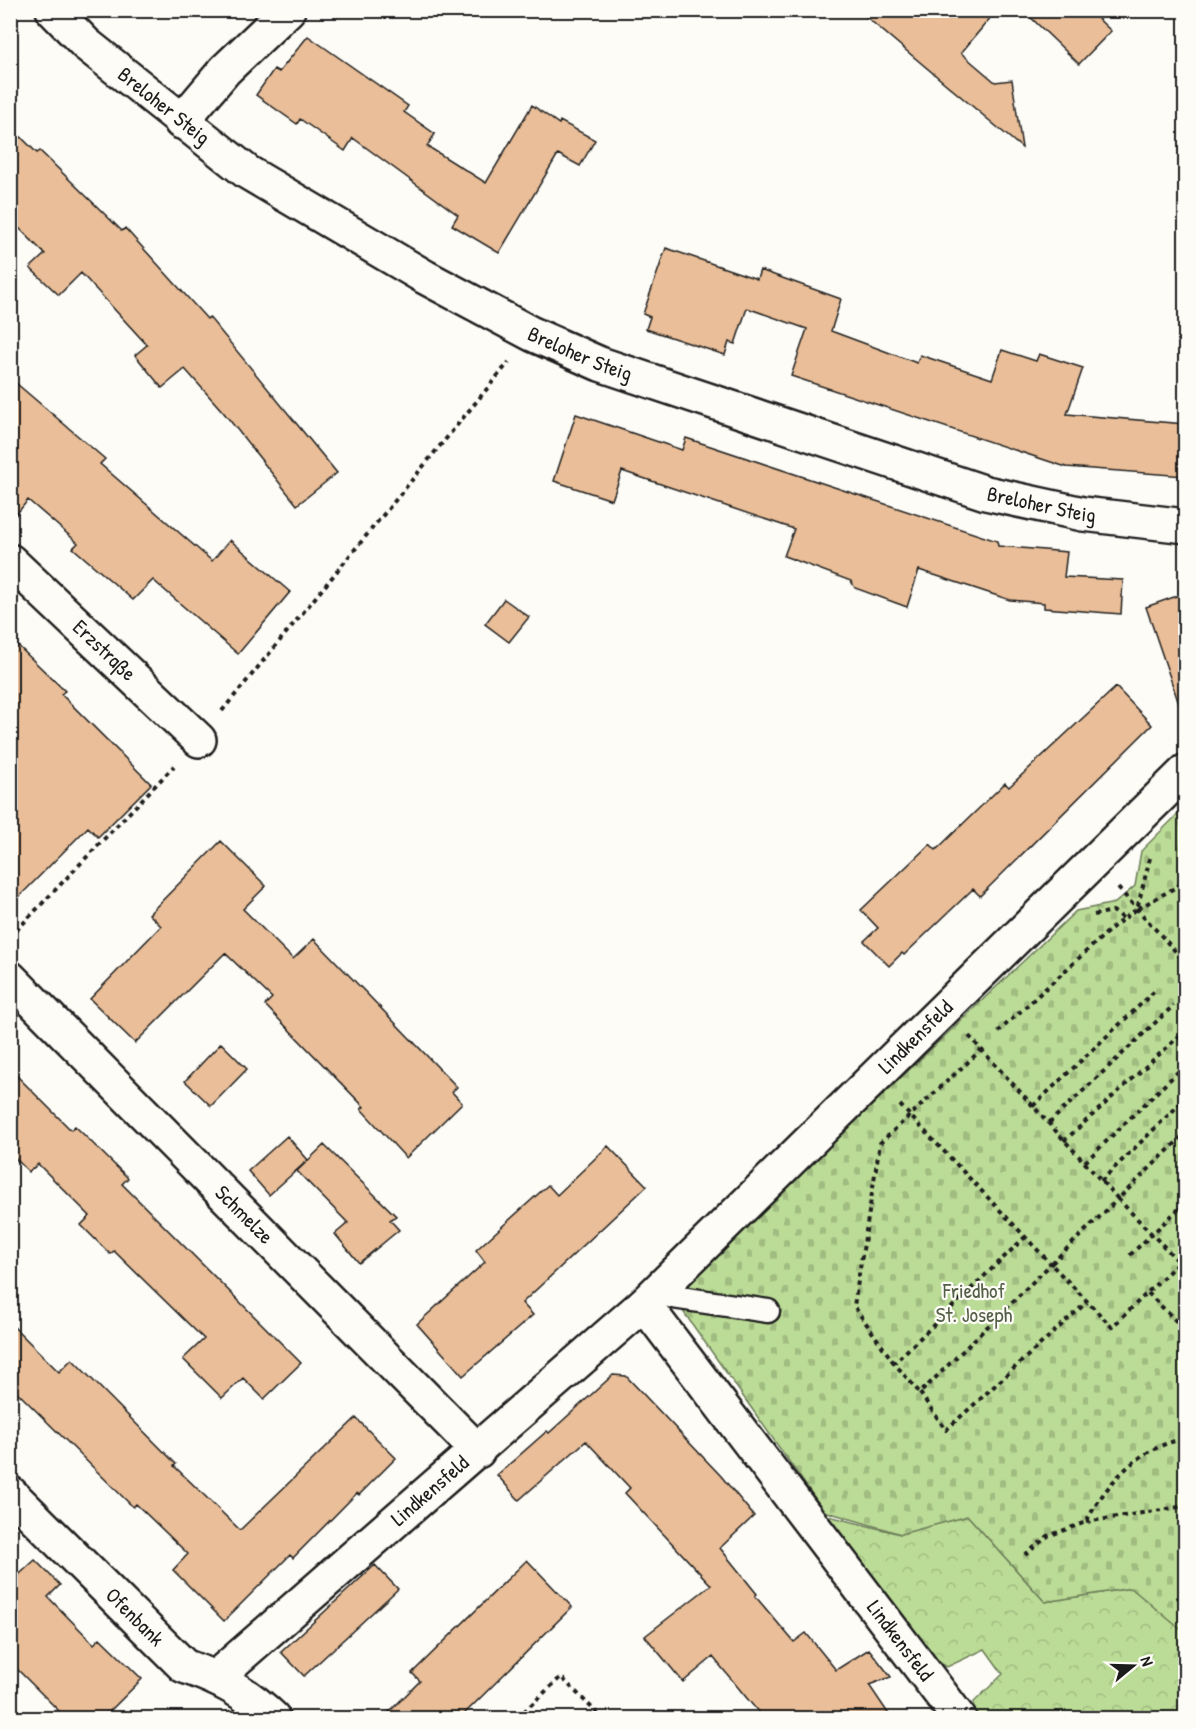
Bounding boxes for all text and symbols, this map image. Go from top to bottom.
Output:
street label: Breloher Steig [112,60,217,151]
street label: Breloher Steig [523,319,636,388]
street label: Breloher Steig [984,479,1097,529]
street label: Erzstraße [67,613,143,687]
street label: Lindkensfeld [871,993,959,1080]
street label: Schmelze [209,1178,280,1250]
park label: Friedhof St. Joseph [936,1276,1013,1329]
street label: Lindkensfeld [384,1448,475,1532]
street label: Ofenbank [99,1581,171,1653]
street label: Lindkensfeld [860,1594,941,1687]
north arrow [1103,1636,1163,1696]
text: N [1135,1654,1159,1669]

